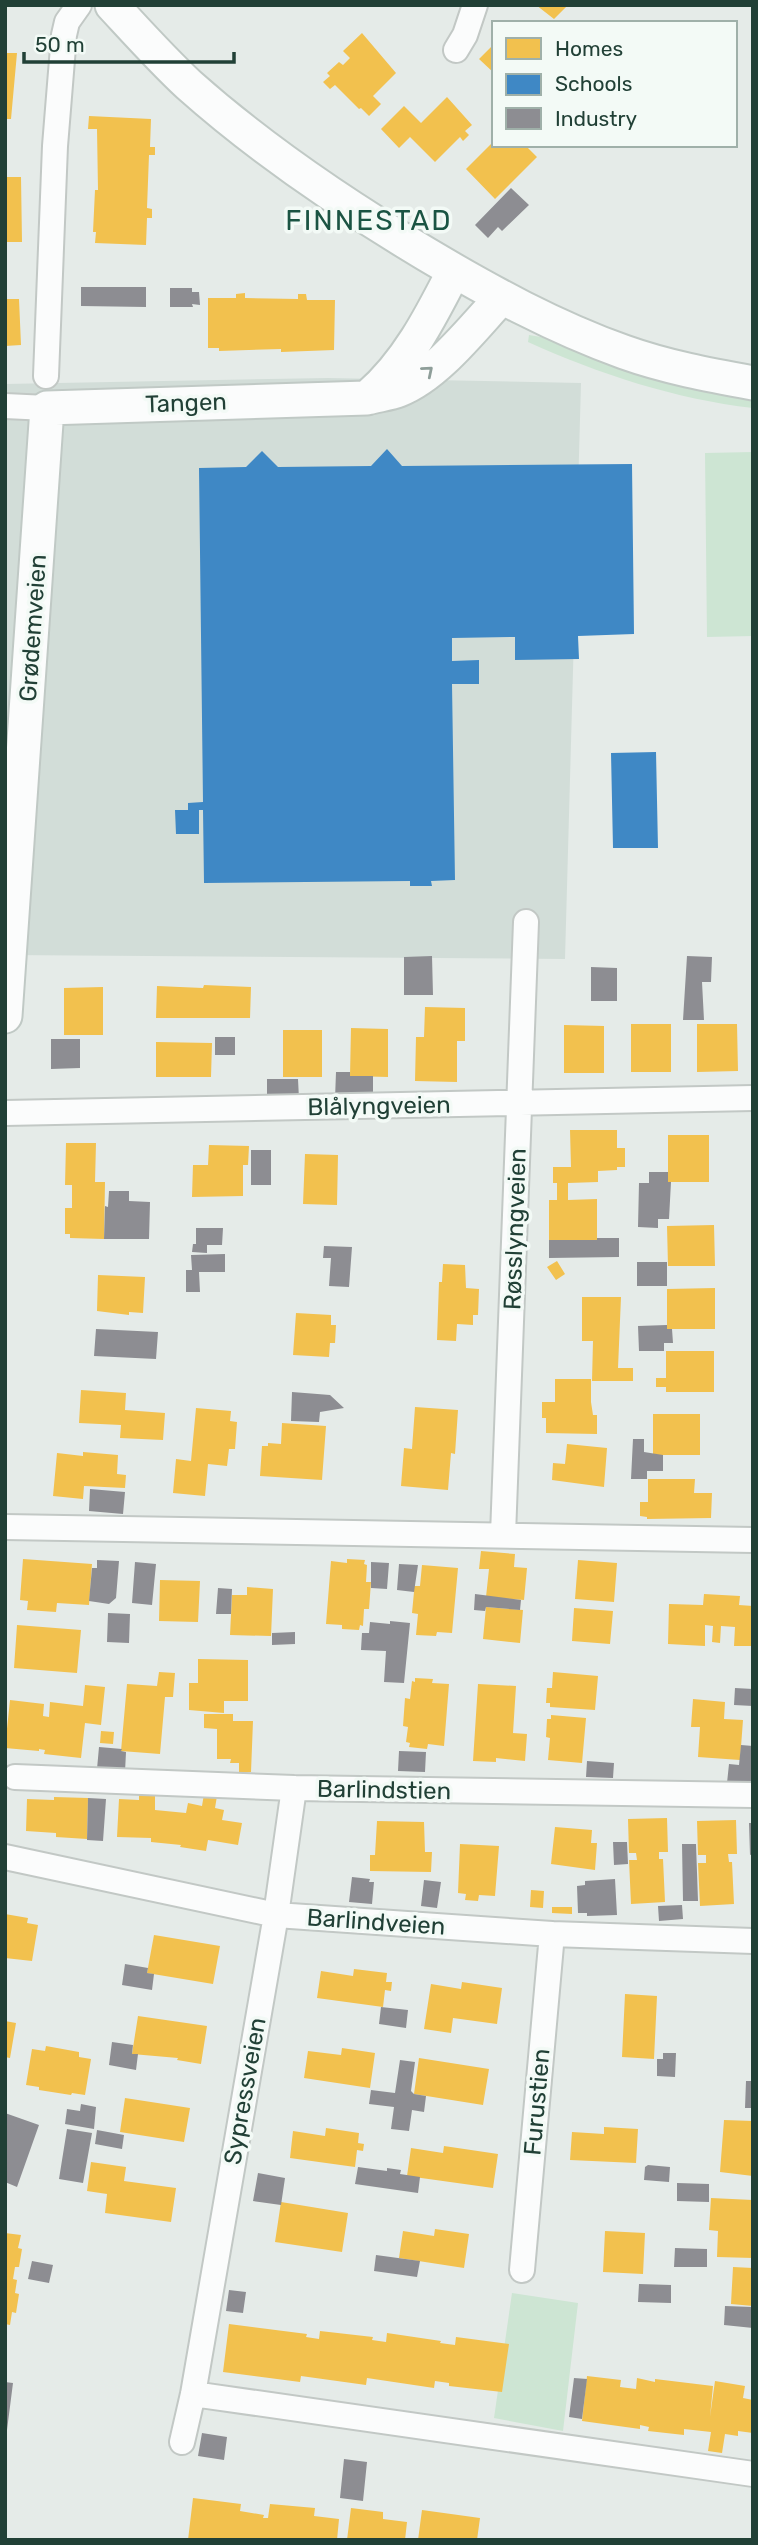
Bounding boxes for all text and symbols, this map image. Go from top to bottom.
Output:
scale bar [24,21,234,65]
legend [492,21,737,147]
text: 50 m [35,32,85,57]
text: Homes [555,36,623,61]
text: Schools [555,71,632,96]
text: Industry [555,106,637,131]
district label: FINNESTAD [285,204,453,237]
one-way arrow [420,367,433,379]
street label: Tangen [145,388,227,418]
street label: Grødemveien [14,553,52,703]
street label: Blålyngveien [307,1091,451,1121]
street label: Røsslyngveien [498,1148,532,1310]
street label: Barlindstien [317,1775,451,1805]
street label: Barlindveien [306,1903,446,1941]
street label: Sypressveien [218,2015,272,2167]
street label: Furustien [518,2047,556,2157]

